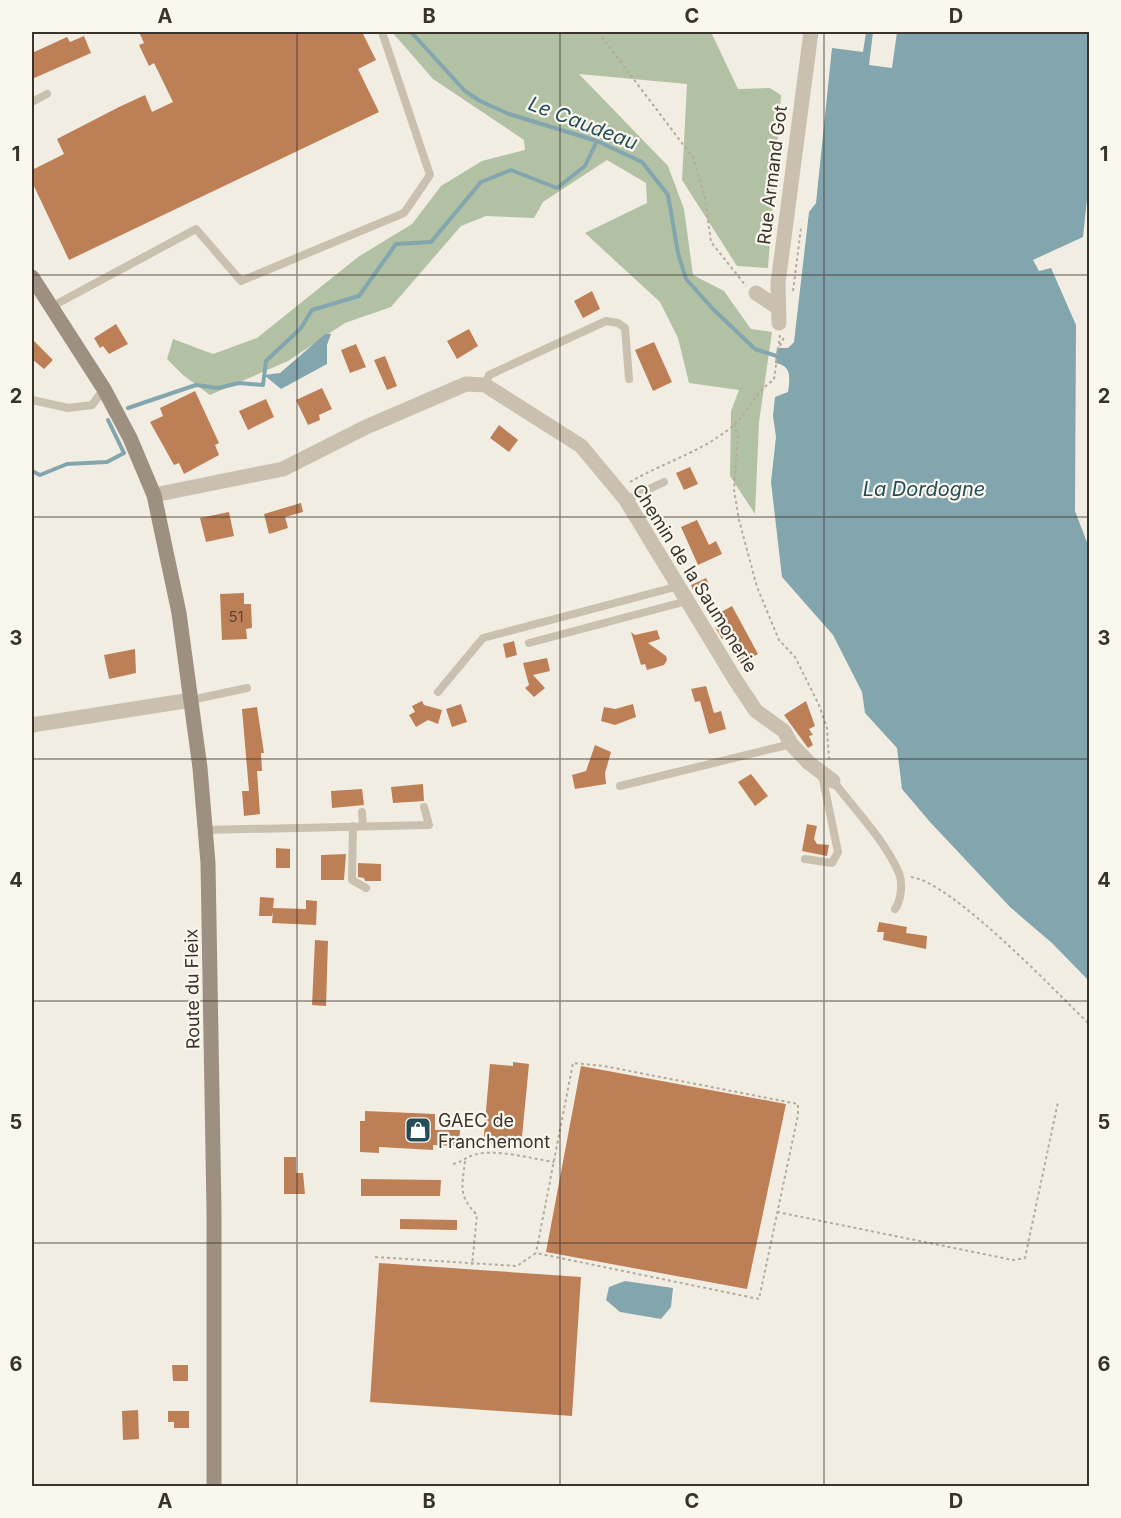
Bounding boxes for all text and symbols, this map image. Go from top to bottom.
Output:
text: A [158,4,173,28]
text: B [422,4,436,28]
text: C [685,4,699,28]
text: D [949,4,963,28]
water label: Le Caudeau [525,91,641,155]
street label: Rue Armand Got [753,104,791,246]
text: 1 [12,142,20,166]
text: 1 [1100,142,1108,166]
text: 2 [10,384,22,408]
text: 2 [1098,384,1110,408]
water label: La Dordogne [863,477,985,501]
street label: Chemin de la Saumonerie [628,480,762,676]
house number: 51 [228,607,244,626]
text: 3 [10,626,22,650]
text: 3 [1098,626,1110,650]
text: 4 [9,868,23,892]
text: 4 [1097,868,1111,892]
street label: Route du Fleix [180,928,204,1049]
text: 5 [10,1110,22,1134]
place label: GAEC de Franchemont [438,1110,550,1152]
text: 5 [1098,1110,1110,1134]
shop icon: GAEC de Franchemont [403,1115,433,1145]
text: 6 [10,1352,23,1376]
text: 6 [1098,1352,1111,1376]
text: A [158,1489,173,1513]
text: B [422,1489,436,1513]
text: C [685,1489,699,1513]
text: D [949,1489,963,1513]

